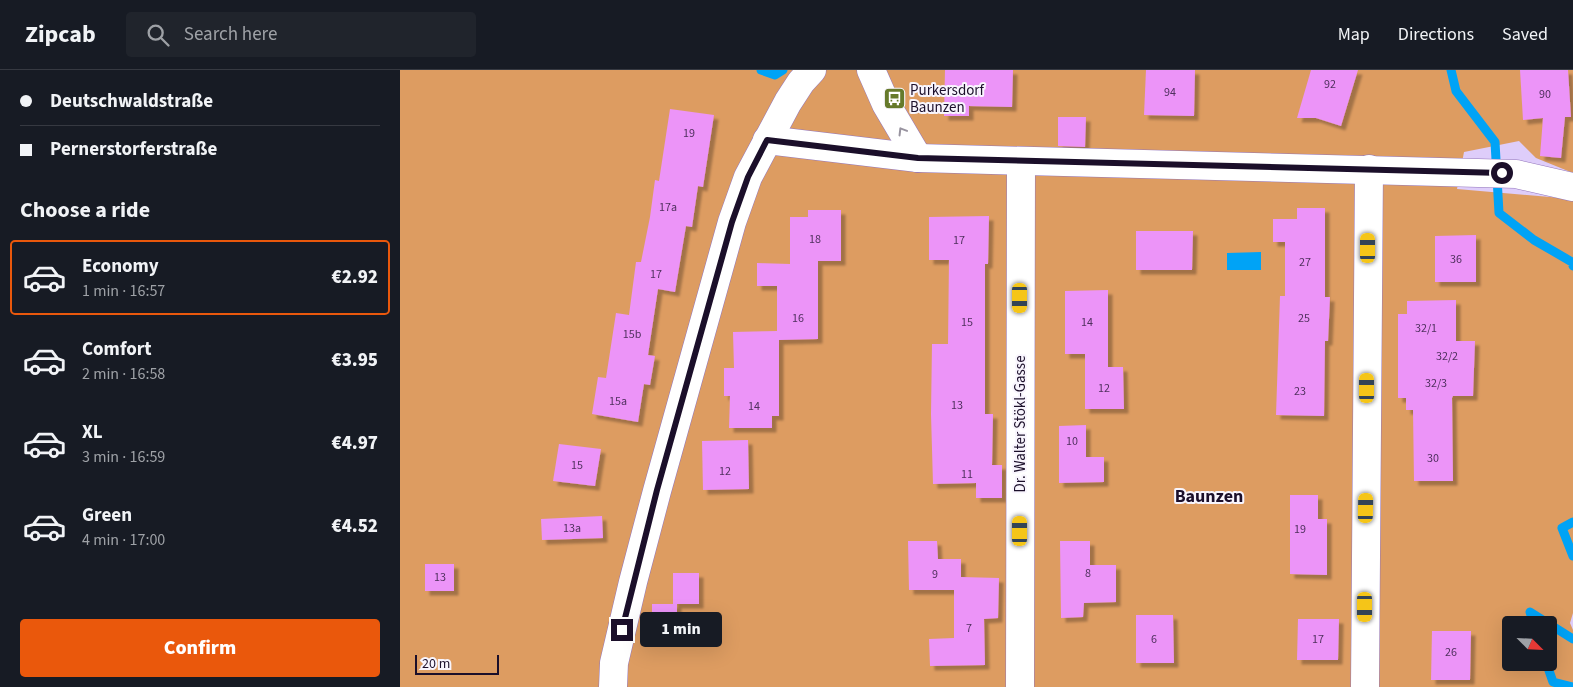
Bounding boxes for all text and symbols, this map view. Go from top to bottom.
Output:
search box [126,12,476,57]
text: Zipcab [25,17,96,52]
icon: search [144,21,172,49]
text: Search here [184,21,277,48]
text: Map [1338,22,1370,47]
text: Directions [1398,22,1474,47]
text: Saved [1502,22,1548,47]
house number: 92 [1324,76,1336,93]
place label: Purkersdorf Baunzen [910,80,985,118]
house number: 94 [1164,84,1176,101]
house number: 90 [1539,86,1551,103]
bus stop icon: Purkersdorf Baunzen [882,87,906,111]
text: Deutschwaldstraße [50,88,213,115]
house number: 19 [683,125,695,142]
one-way arrow [898,128,908,137]
text: Pernerstorferstraße [50,136,217,163]
route start [1491,162,1513,184]
text: Choose a ride [20,194,150,226]
house number: 17a [659,199,677,216]
house number: 18 [809,231,821,248]
house number: 17 [953,232,965,249]
car [1360,233,1375,263]
house number: 36 [1450,251,1462,268]
text: Economy [82,253,159,280]
house number: 27 [1299,254,1311,271]
icon: car [22,255,67,300]
text: €2.92 [332,264,378,291]
house number: 17 [650,266,662,283]
text: 1 min · 16:57 [82,280,165,302]
car [1012,283,1027,313]
house number: 16 [792,310,804,327]
house number: 25 [1298,310,1310,327]
house number: 15 [961,314,973,331]
house number: 14 [1081,314,1093,331]
house number: 32/1 [1415,320,1437,337]
house number: 15b [623,326,642,343]
text: Comfort [82,336,152,363]
icon: car [22,338,67,383]
text: €3.95 [332,347,378,374]
house number: 32/2 [1436,348,1458,365]
street label: Dr. Walter Stökl-Gasse [1010,355,1031,493]
text: 2 min · 16:58 [82,363,165,385]
car [1359,373,1374,403]
house number: 32/3 [1425,375,1447,392]
house number: 12 [1098,380,1110,397]
house number: 23 [1294,383,1306,400]
house number: 15a [609,393,627,410]
house number: 13 [951,397,963,414]
house number: 14 [748,398,760,415]
text: XL [82,419,103,446]
icon: car [22,421,67,466]
text: €4.97 [332,430,378,457]
house number: 10 [1066,433,1078,450]
text: 3 min · 16:59 [82,446,165,468]
house number: 30 [1427,450,1439,467]
house number: 15 [571,457,583,474]
house number: 12 [719,463,731,480]
house number: 11 [961,466,973,483]
district label: Baunzen [1175,484,1243,509]
car [1358,493,1373,523]
text: Green [82,502,132,529]
icon: car [22,504,67,549]
text: €4.52 [332,513,378,540]
car [1012,516,1027,546]
house number: 13a [563,520,581,537]
house number: 19 [1294,521,1306,538]
text: 4 min · 17:00 [82,529,165,551]
house number: 8 [1085,565,1091,582]
house number: 9 [932,566,938,583]
house number: 13 [434,569,446,586]
car [1357,592,1372,622]
callout: 1 min [640,612,722,648]
north arrow [1502,616,1558,671]
map controls [1502,616,1557,671]
text: 1 min [661,618,701,640]
button: Confirm [20,619,380,677]
route end [611,619,633,641]
house number: 7 [966,620,972,637]
house number: 6 [1151,631,1157,648]
house number: 17 [1312,631,1324,648]
house number: 26 [1445,644,1457,661]
scale bar [415,652,499,675]
text: 20 m [422,654,450,674]

